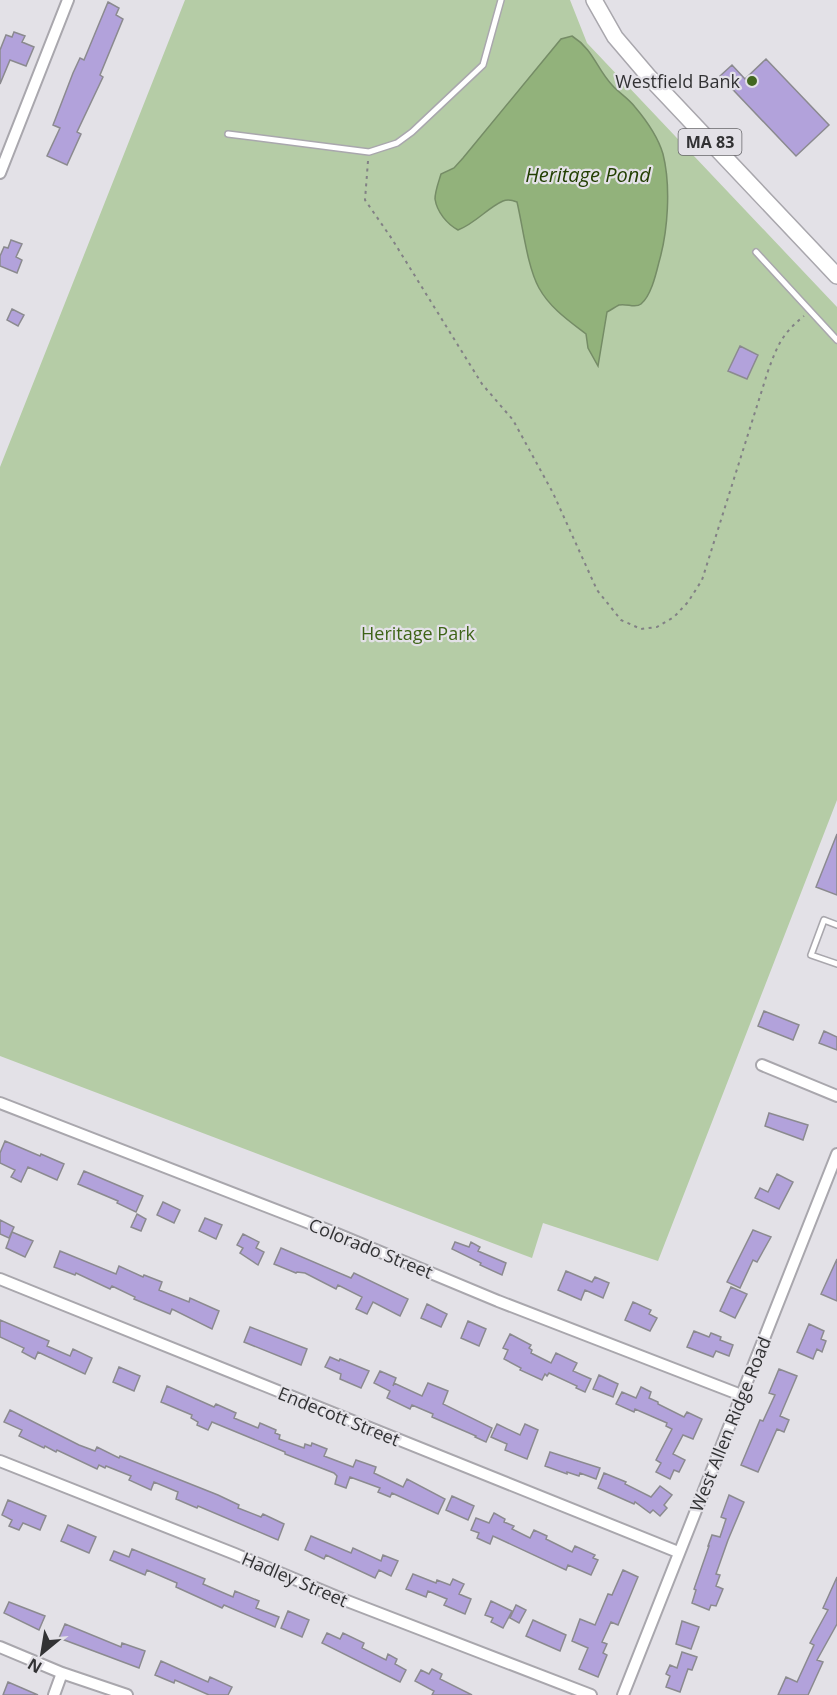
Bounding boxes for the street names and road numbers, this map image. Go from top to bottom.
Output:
road number: MA 83 [678,129,742,155]
street label: Colorado Street [305,1212,437,1284]
street label: West Allen Ridge Road [684,1333,776,1515]
street label: Endecott Street [275,1381,403,1451]
street label: Hadley Street [238,1546,352,1612]

